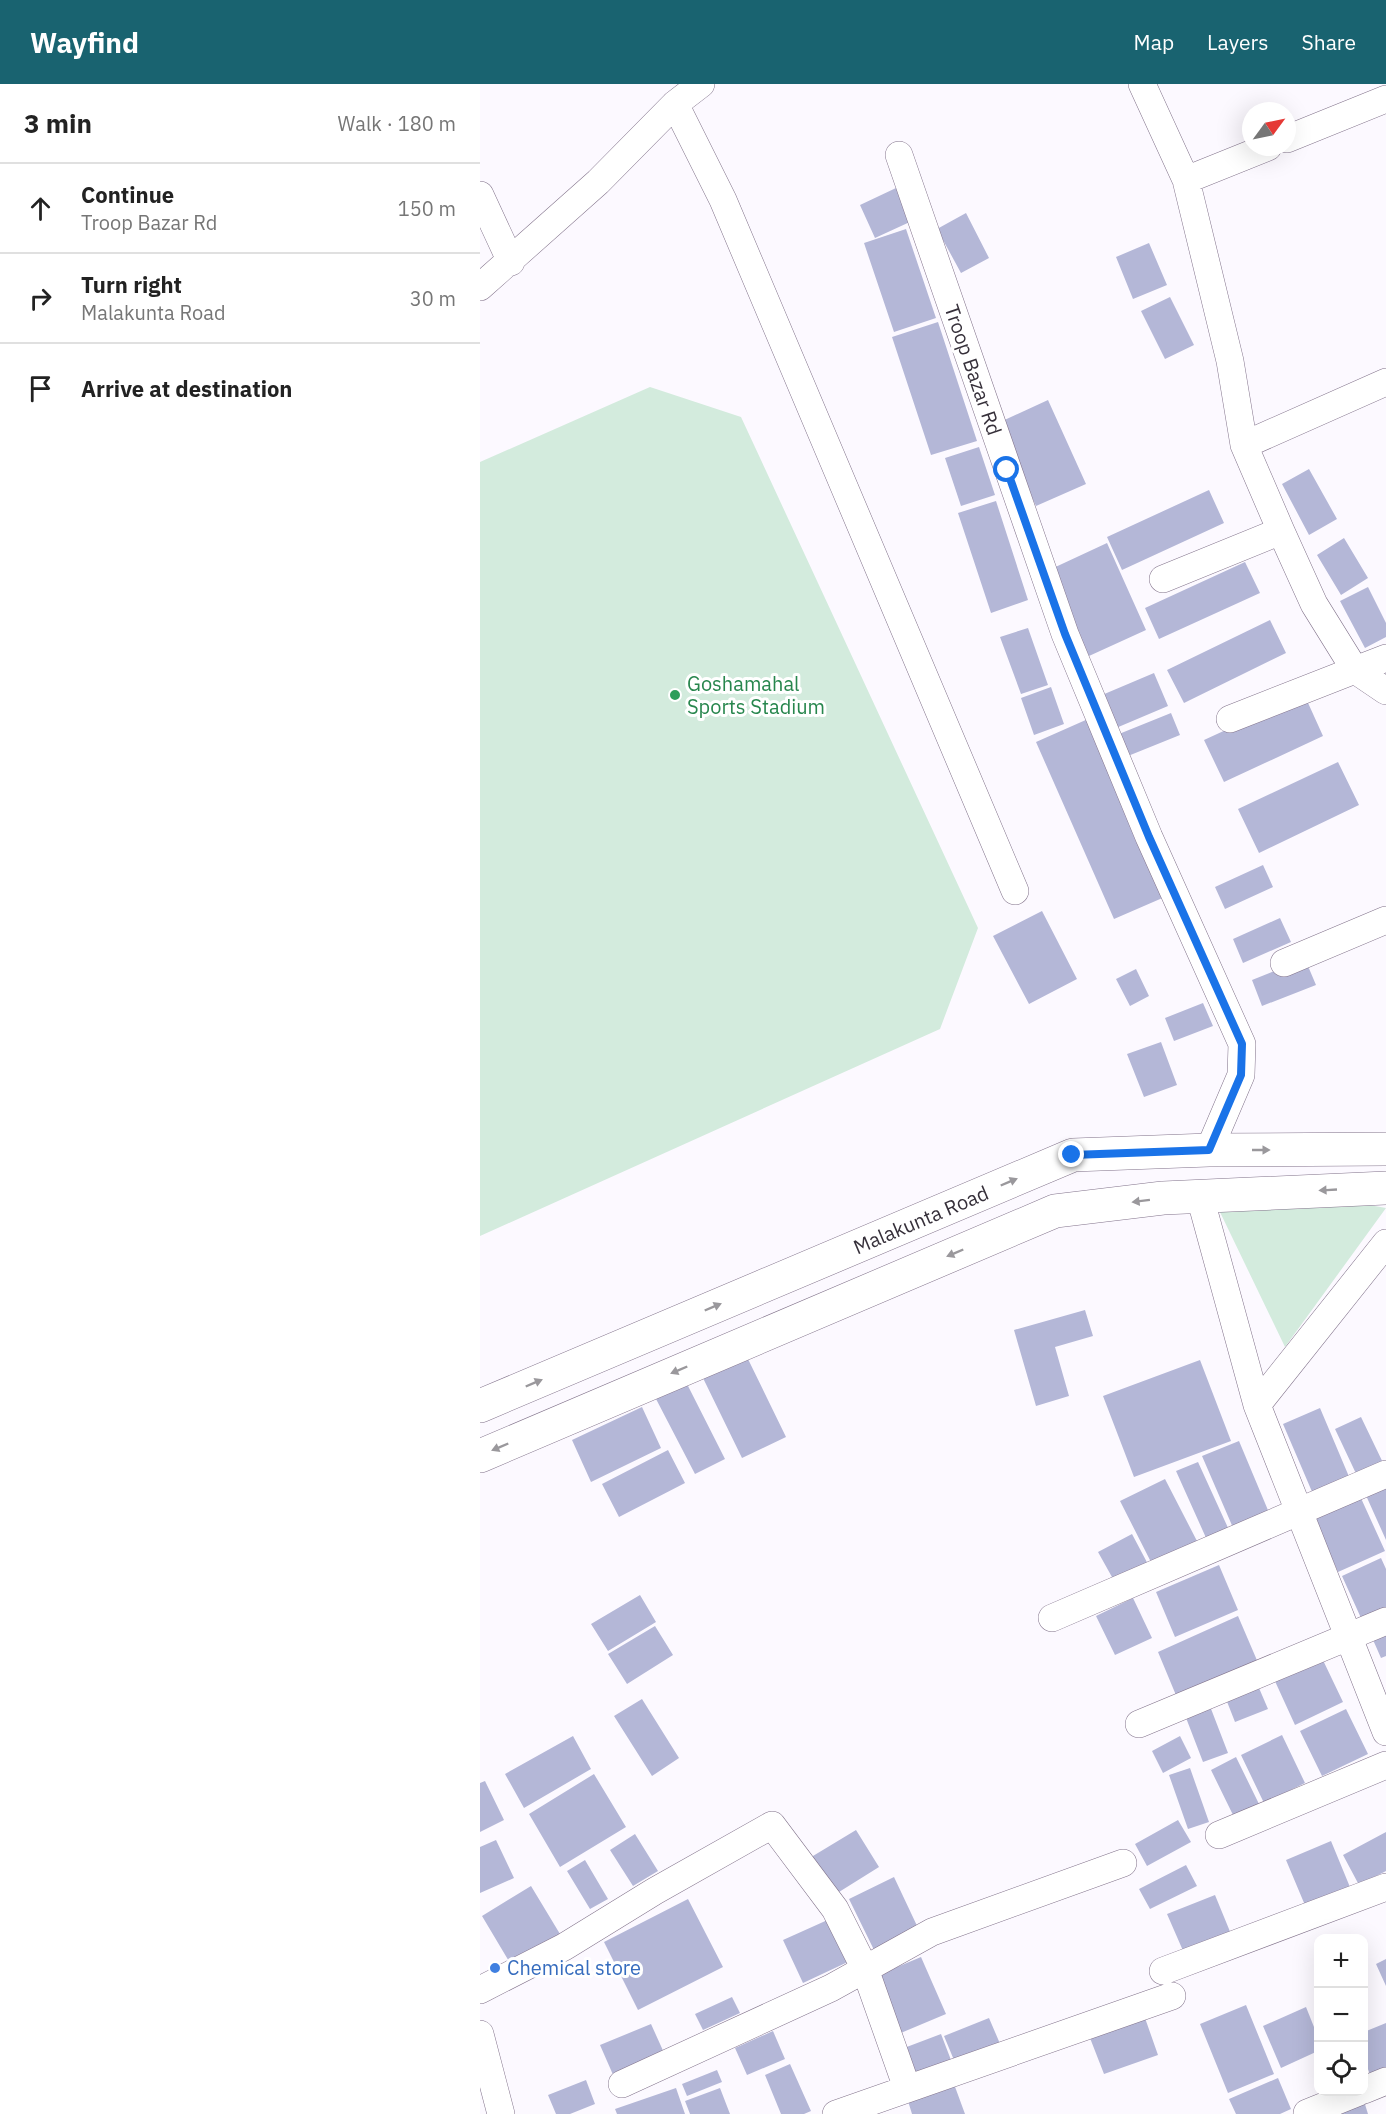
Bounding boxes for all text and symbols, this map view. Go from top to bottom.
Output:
text: Wayfind [30,24,139,61]
text: Map [1134,28,1174,56]
text: Layers [1207,28,1269,56]
text: Share [1302,28,1356,56]
north arrow [1242,102,1296,156]
text: 3 min [24,106,92,140]
text: Walk · 180 m [338,110,456,137]
text: Continue [81,180,174,209]
icon: ahead [24,192,57,225]
text: 150 m [398,195,456,222]
text: Troop Bazar Rd [81,209,217,236]
text: Turn right [81,270,182,299]
icon: right [24,282,57,315]
text: 30 m [410,285,456,312]
text: Malakunta Road [81,299,226,326]
street label: Troop Bazar Rd [939,301,1008,439]
icon: arrive [24,372,57,405]
text: Arrive at destination [81,374,292,403]
route start [993,456,1019,482]
place label: Goshamahal Sports Stadium [687,670,825,720]
marker: Goshamahal Sports Stadium [668,688,682,702]
route end [1058,1141,1084,1167]
one-way arrow [1252,1145,1271,1155]
one-way arrow [1000,1177,1018,1186]
street label: Malakunta Road [849,1179,993,1260]
one-way arrow [1318,1186,1337,1195]
one-way arrow [1132,1196,1151,1205]
one-way arrow [946,1248,964,1258]
one-way arrow [705,1302,723,1312]
one-way arrow [671,1366,688,1375]
one-way arrow [525,1378,543,1388]
one-way arrow [491,1443,509,1452]
map controls [1314,1934,1368,2096]
button: + [1314,1934,1368,1988]
place label: Chemical store [507,1954,641,1981]
marker: Chemical store [488,1961,502,1975]
button: − [1314,1988,1368,2042]
button: locate [1314,2042,1368,2096]

